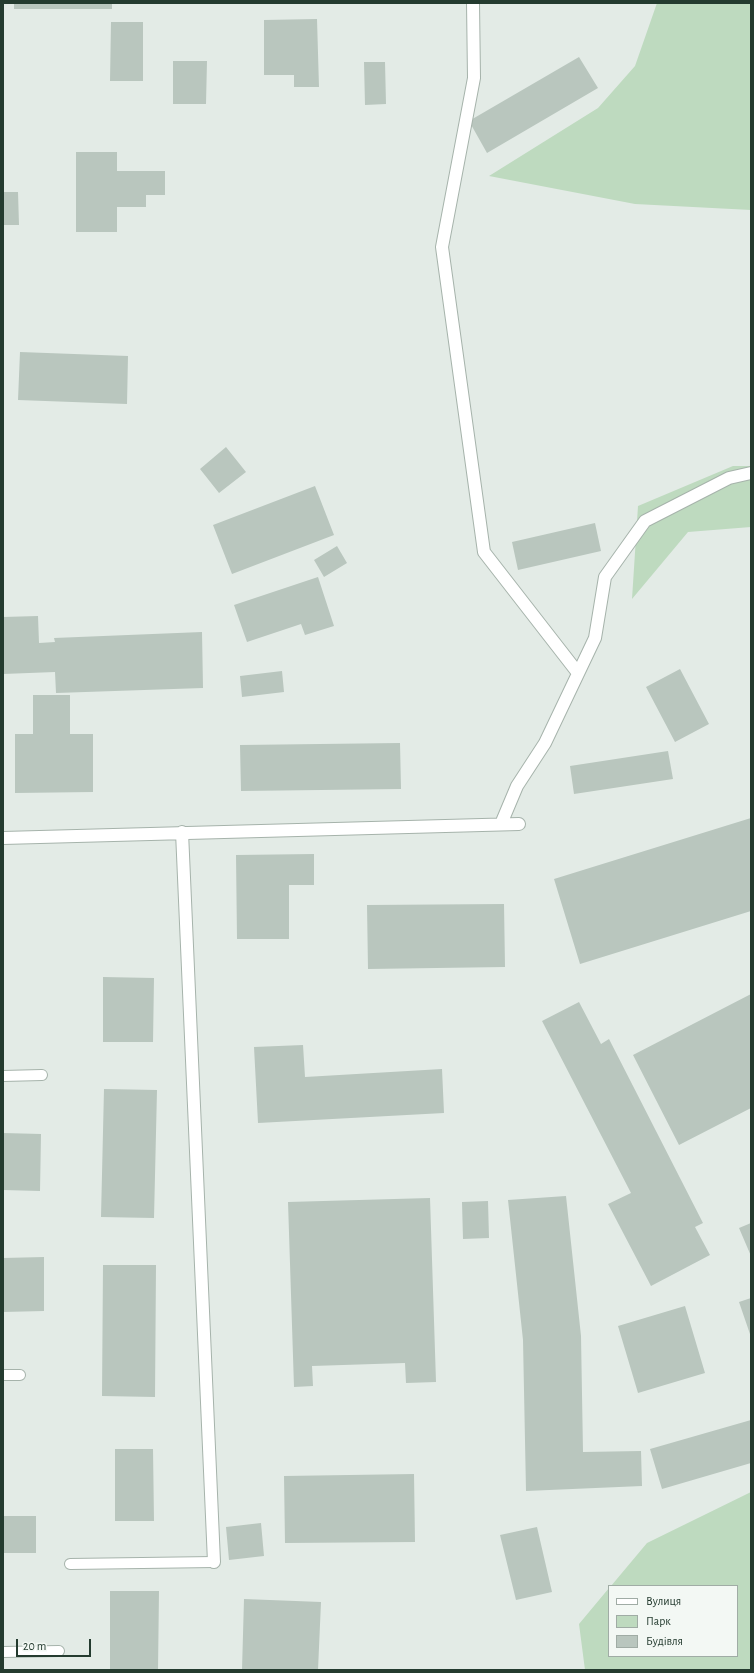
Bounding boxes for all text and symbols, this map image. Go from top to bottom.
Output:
legend [608,1585,738,1657]
text: Вулиця [646,1595,681,1607]
text: Парк [646,1615,671,1627]
scale bar [18,1631,93,1657]
text: Будівля [646,1635,683,1647]
text: 20 m [23,1640,46,1652]

